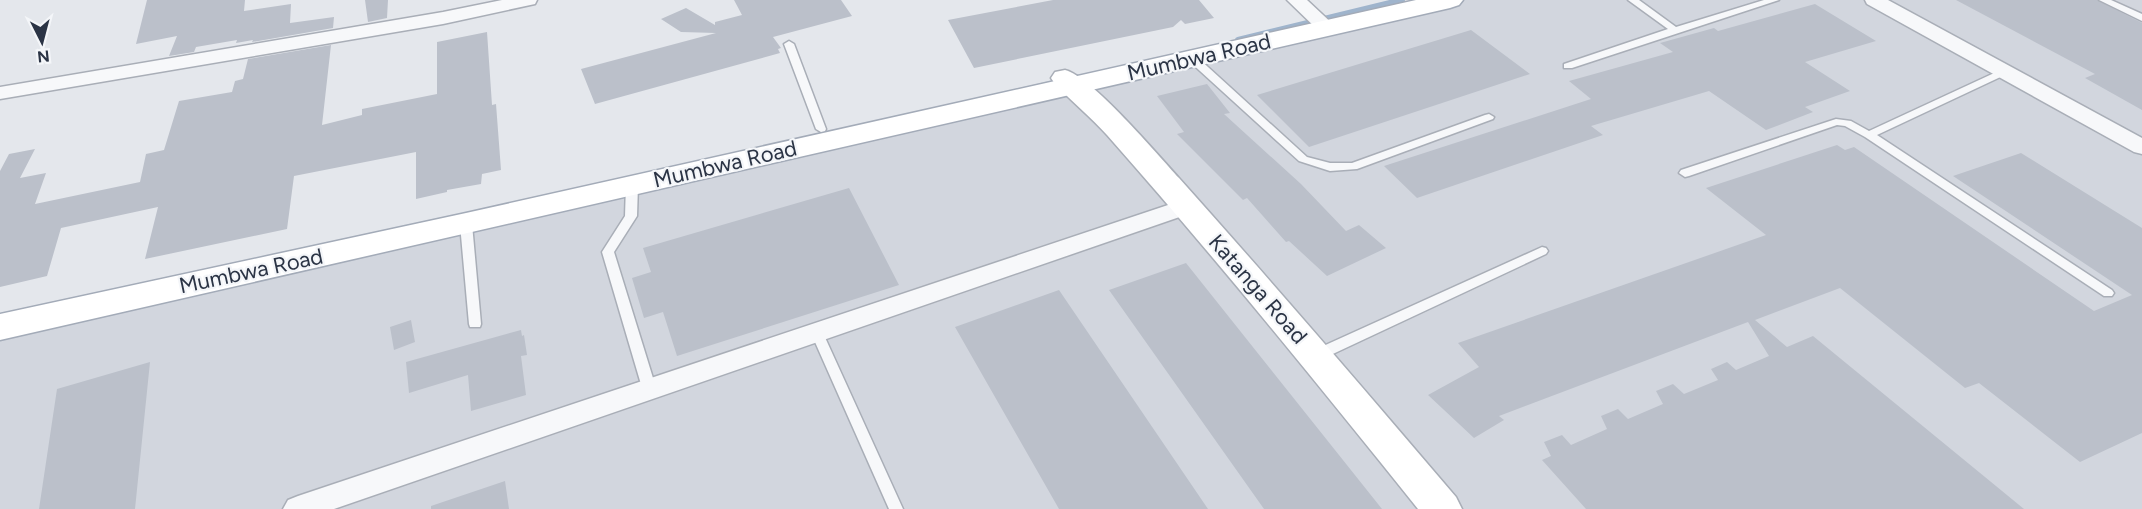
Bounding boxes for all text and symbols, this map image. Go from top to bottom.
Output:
north arrow [12,12,72,72]
street label: Mumbwa Road [1125,27,1273,87]
text: N [36,46,51,67]
street label: Mumbwa Road [651,134,799,194]
street label: Katanga Road [1203,229,1313,349]
street label: Mumbwa Road [177,243,325,299]

